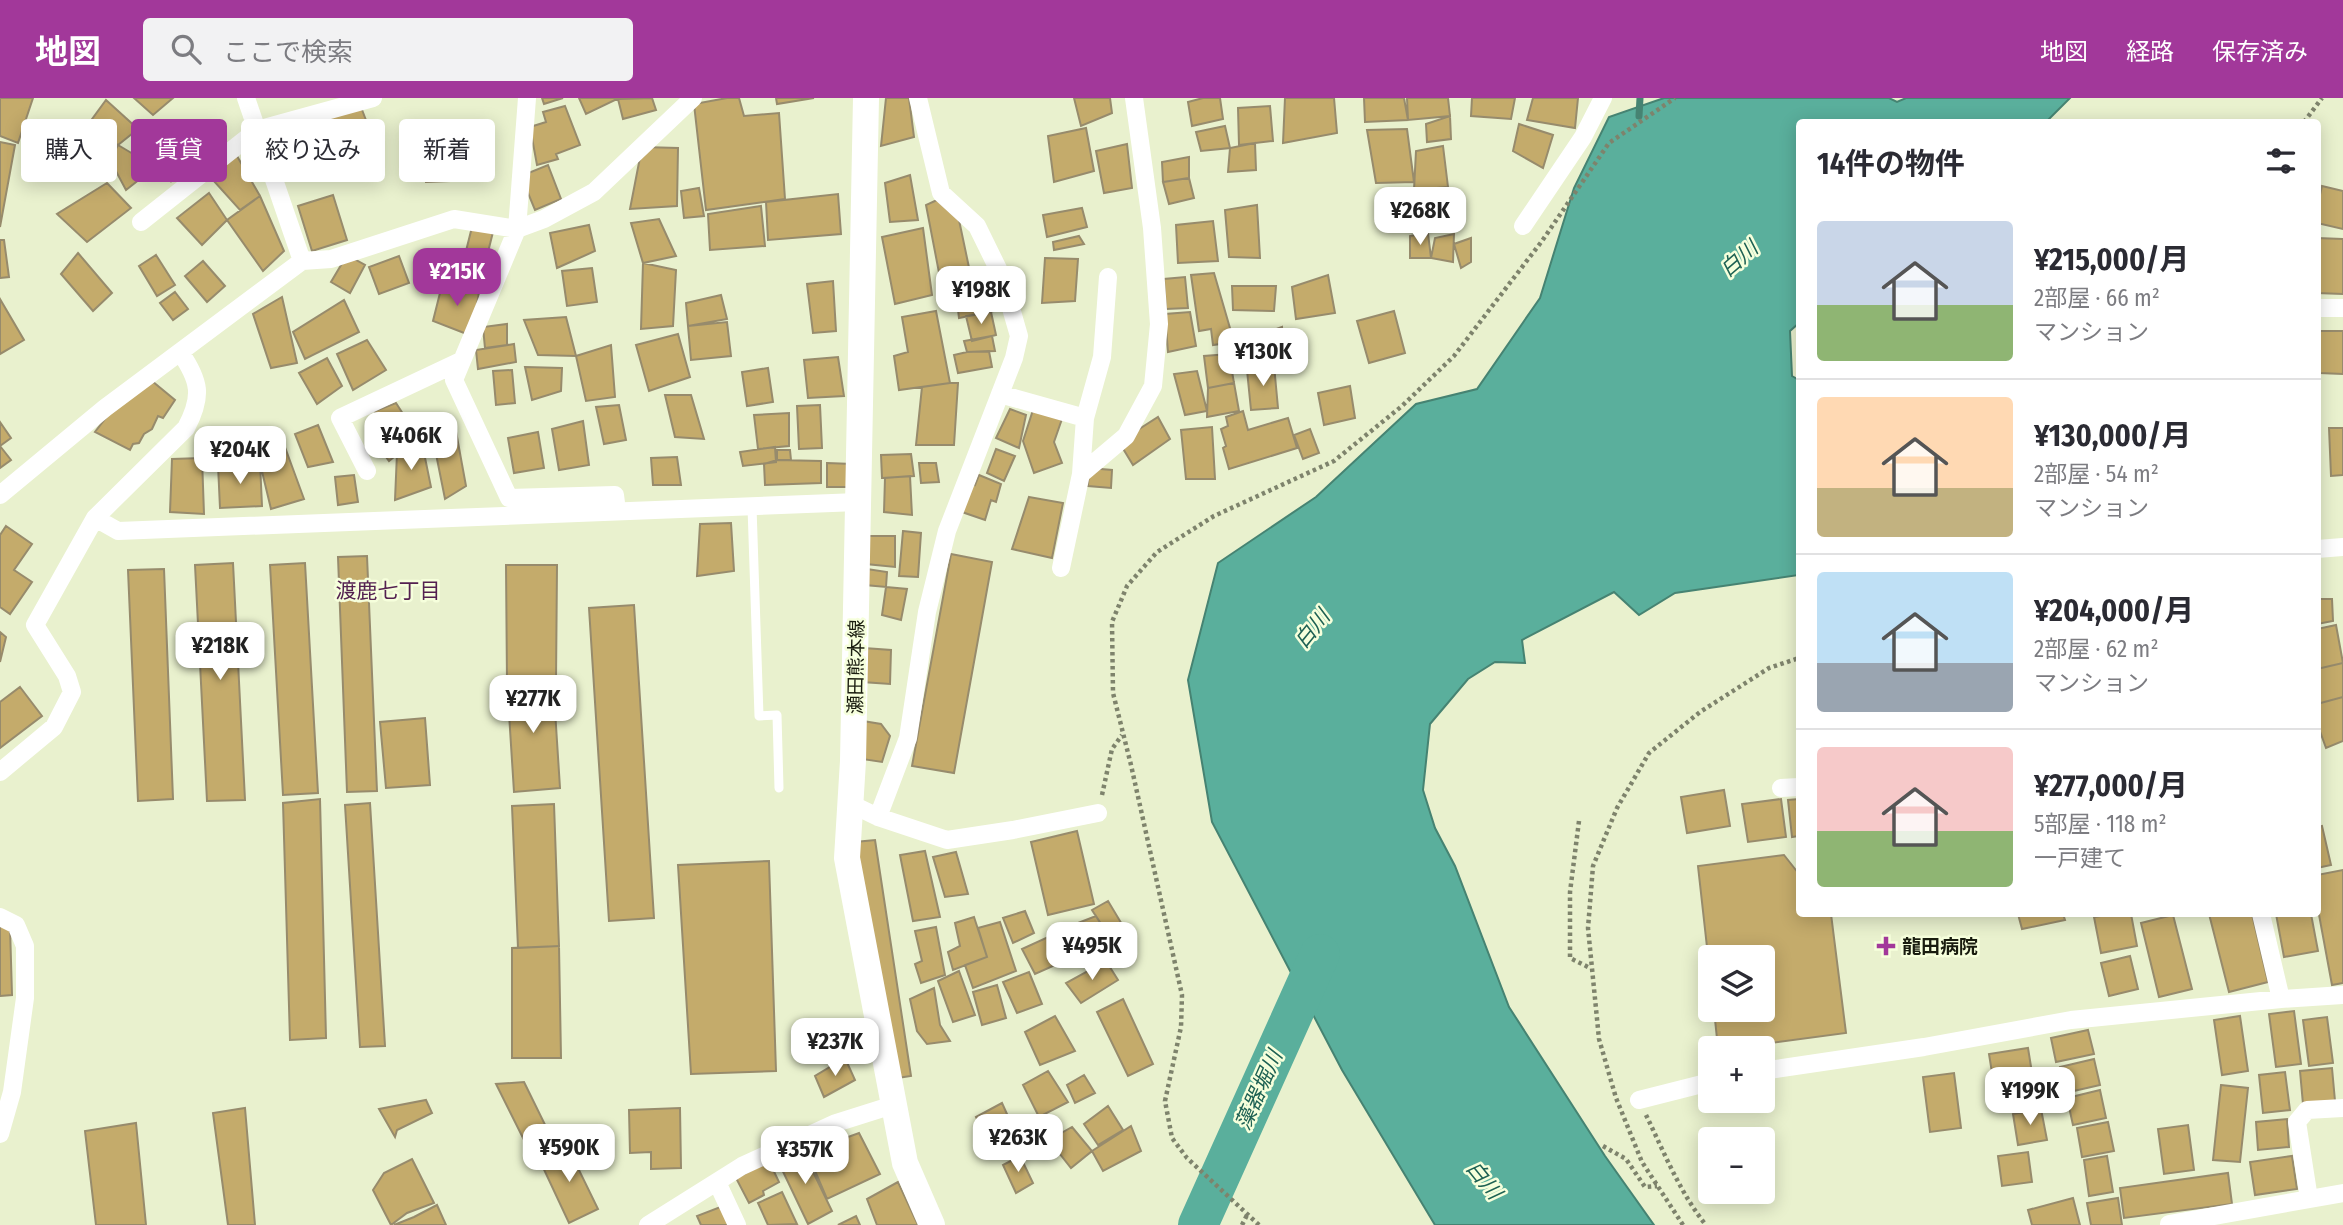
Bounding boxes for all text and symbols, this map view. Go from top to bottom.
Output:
search box [143,18,633,81]
icon: search [167,30,205,68]
text: 地図 [35,32,101,72]
text: ここで検索 [223,37,353,68]
text: 地図 [2040,38,2088,66]
text: 経路 [2126,38,2174,66]
text: 保存済み [2212,38,2308,66]
chip: 購入 [21,119,117,182]
chip: 賃貸 [131,119,227,182]
chip: 絞り込み [241,119,385,182]
chip: 新着 [399,119,495,182]
icon: filters [2262,142,2300,180]
text: 14件の物件 [1817,146,1965,182]
pin: ¥268K [1371,188,1469,247]
text: ¥268K [1390,196,1450,224]
water label: 白川 [1715,234,1765,283]
text: ¥215,000/月 [2034,242,2189,278]
pin: ¥215K [408,248,506,308]
icon: home [1873,249,1957,333]
text: ¥215K [429,257,485,285]
pin: ¥198K [932,266,1030,326]
text: ¥198K [952,275,1010,303]
text: 2部屋 · 66 m² [2034,284,2160,312]
text: マンション [2034,318,2149,346]
pin: ¥130K [1214,328,1312,388]
text: ¥130K [1234,337,1292,365]
pin: ¥406K [362,412,460,472]
text: ¥130,000/月 [2034,418,2191,454]
text: ¥406K [380,421,442,449]
icon: home [1873,425,1957,509]
pin: ¥204K [191,426,289,486]
text: ¥204K [210,435,270,463]
text: 2部屋 · 54 m² [2034,460,2159,488]
text: マンション [2034,494,2149,522]
district label: 渡鹿七丁目 [336,578,441,604]
text: ¥204,000/月 [2034,593,2194,629]
icon: home [1873,600,1957,684]
water label: 白川 [1289,603,1337,654]
street label: 瀬田熊本線 [844,619,868,715]
pin: ¥218K [171,622,269,682]
text: ¥218K [191,631,249,659]
text: 2部屋 · 62 m² [2034,635,2158,663]
text: マンション [2034,669,2149,697]
pin: ¥277K [484,676,582,735]
text: ¥277K [505,684,561,712]
text: ¥277,000/月 [2034,768,2188,804]
icon: home [1873,775,1957,859]
text: 5部屋 · 118 m² [2034,810,2167,838]
text: 一戸建て [2034,844,2126,872]
pin: ¥495K [1043,922,1141,982]
text: ¥495K [1062,931,1122,959]
place label: 龍田病院 [1902,935,1978,958]
marker: 龍田病院 [1876,936,1896,956]
map controls [1698,945,1775,1204]
button: layers [1698,945,1775,1022]
pin: ¥237K [786,1018,884,1078]
text: ¥237K [807,1027,863,1055]
button: + [1698,1036,1775,1113]
water label: 藻器堀川 [1230,1045,1289,1134]
pin: ¥199K [1981,1068,2079,1127]
text: ¥199K [2001,1076,2059,1104]
pin: ¥263K [969,1114,1067,1174]
text: ¥263K [989,1123,1047,1151]
pin: ¥590K [520,1124,618,1184]
pin: ¥357K [756,1126,854,1186]
button: − [1698,1127,1775,1204]
text: ¥590K [539,1133,599,1161]
text: ¥357K [777,1135,833,1163]
water label: 白川 [1461,1155,1509,1206]

